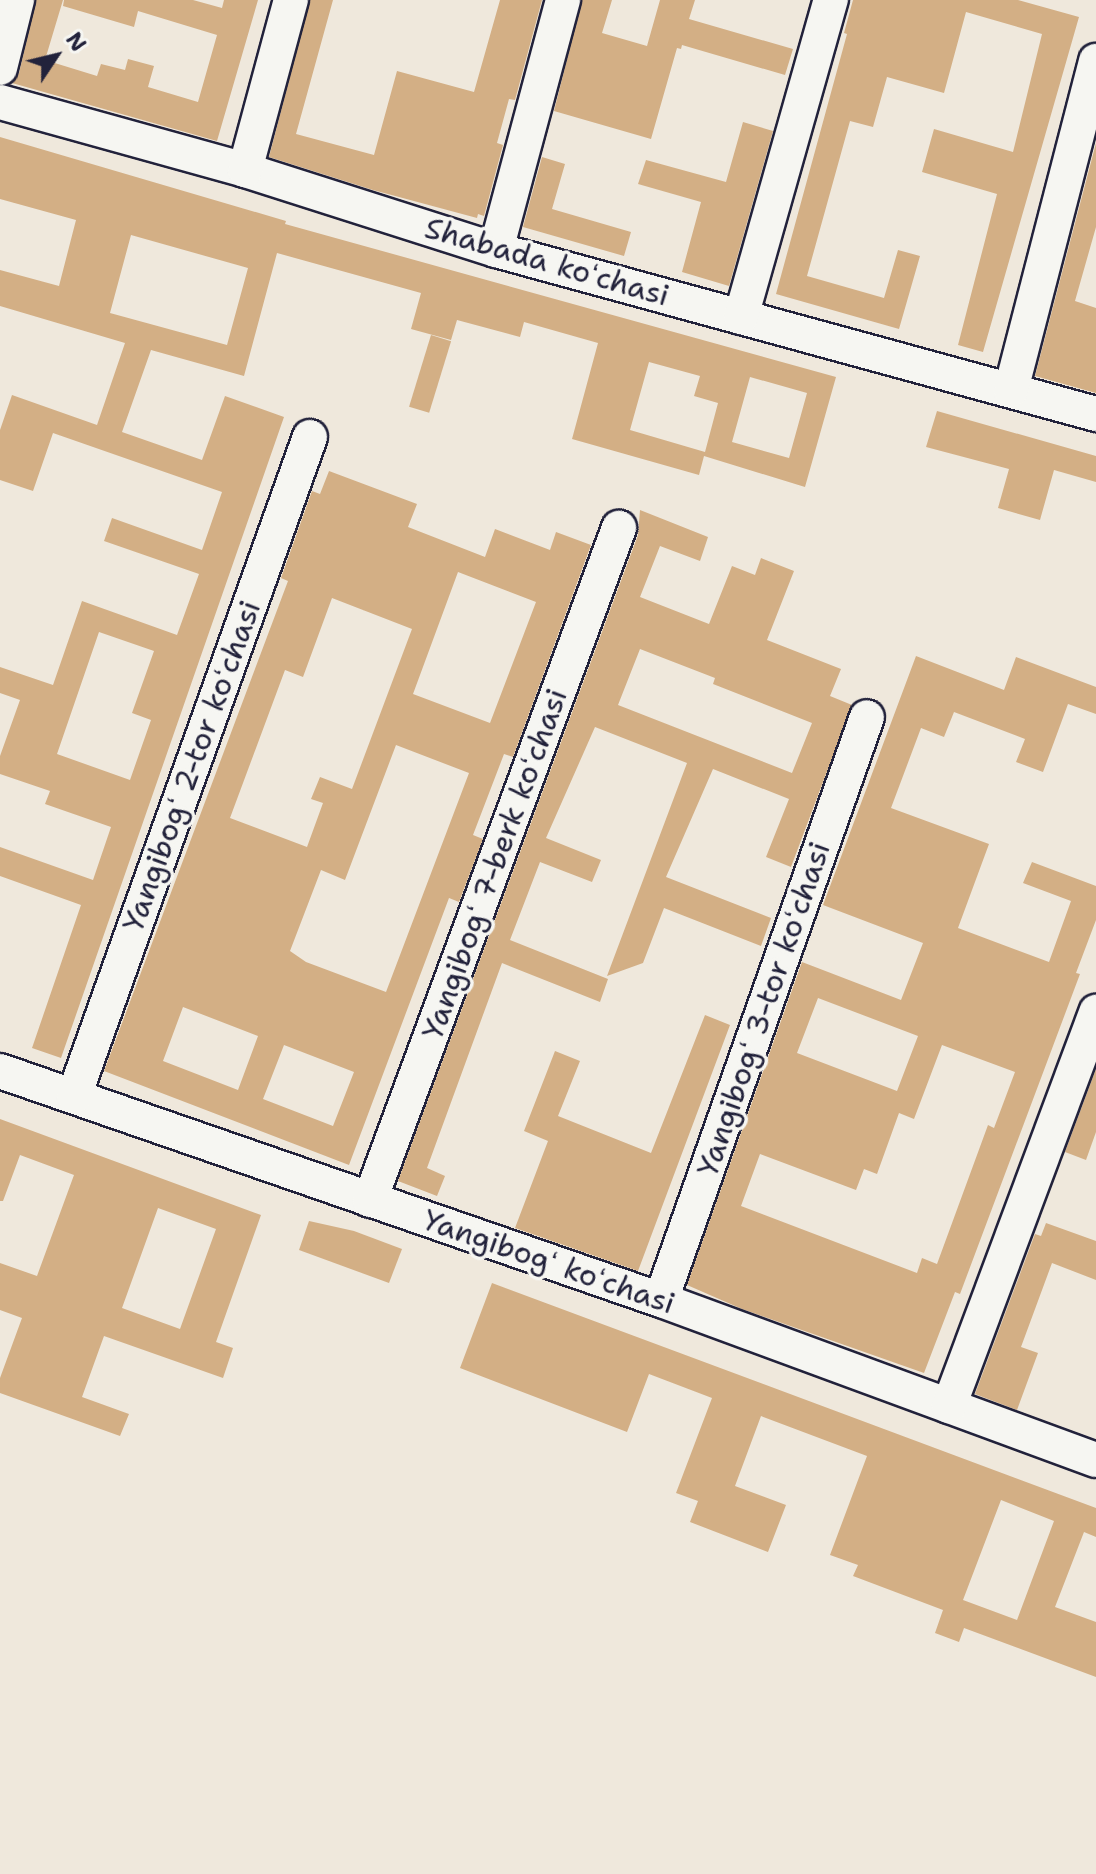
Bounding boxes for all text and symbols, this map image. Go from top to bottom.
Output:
north arrow [16,16,96,96]
text: N [59,26,93,57]
street label: Shabada koʻchasi [421,210,673,314]
street label: Yangibogʻ 2-tor koʻchasi [115,596,269,936]
street label: Yangibogʻ 7-berk koʻchasi [415,684,575,1044]
street label: Yangibogʻ 3-tor koʻchasi [690,837,838,1181]
street label: Yangibogʻ koʻchasi [418,1202,680,1322]

